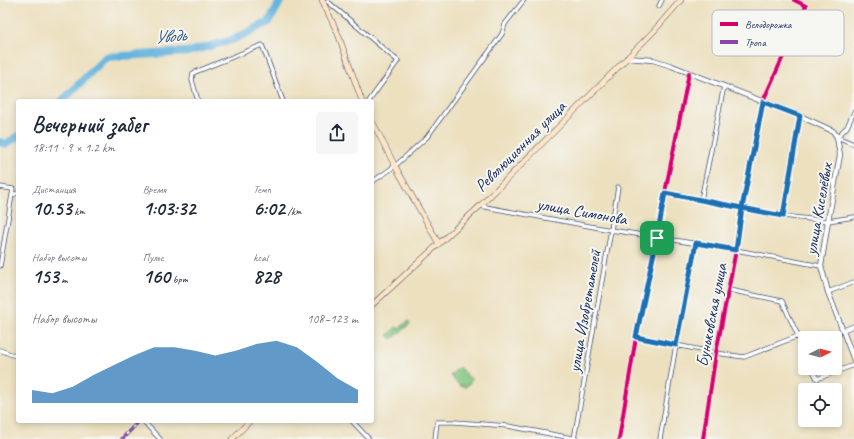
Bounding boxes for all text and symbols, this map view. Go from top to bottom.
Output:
legend [712,10,844,56]
text: Велодорожка [745,17,792,31]
water label: Уводь [153,23,189,48]
text: Тропа [745,35,766,49]
street label: Революционная улица [470,95,571,196]
text: Вечерний забег [32,111,147,139]
button: share [316,112,358,154]
text: 18:11 · 9 × 1.2 km [32,140,115,156]
street label: улица Киселёвых [800,160,837,258]
text: Дистанция [32,182,76,196]
text: Время [143,182,166,196]
text: Темп [253,182,271,196]
street label: улица Симонова [534,193,630,230]
text: 10.53 [32,196,72,221]
text: 1:03:32 [143,196,196,221]
text: 6:02 [253,196,285,221]
text: km [72,204,85,218]
text: /km [285,204,302,218]
pin [640,221,674,255]
icon: arrive [646,227,668,249]
street label: улица Изобретателей [563,247,606,375]
text: Набор высоты [32,250,87,264]
text: Пульс [143,250,164,264]
text: kcal [253,250,268,264]
street label: Буньковская улица [691,260,732,368]
text: 153 [32,264,59,289]
text: 160 [143,264,170,289]
text: 828 [253,264,280,289]
text: m [59,272,68,286]
text: bpm [170,272,188,286]
text: Набор высоты [32,311,97,327]
text: 108–123 m [307,311,358,327]
north arrow [798,331,842,375]
map controls [798,331,842,427]
button: locate [798,383,842,427]

